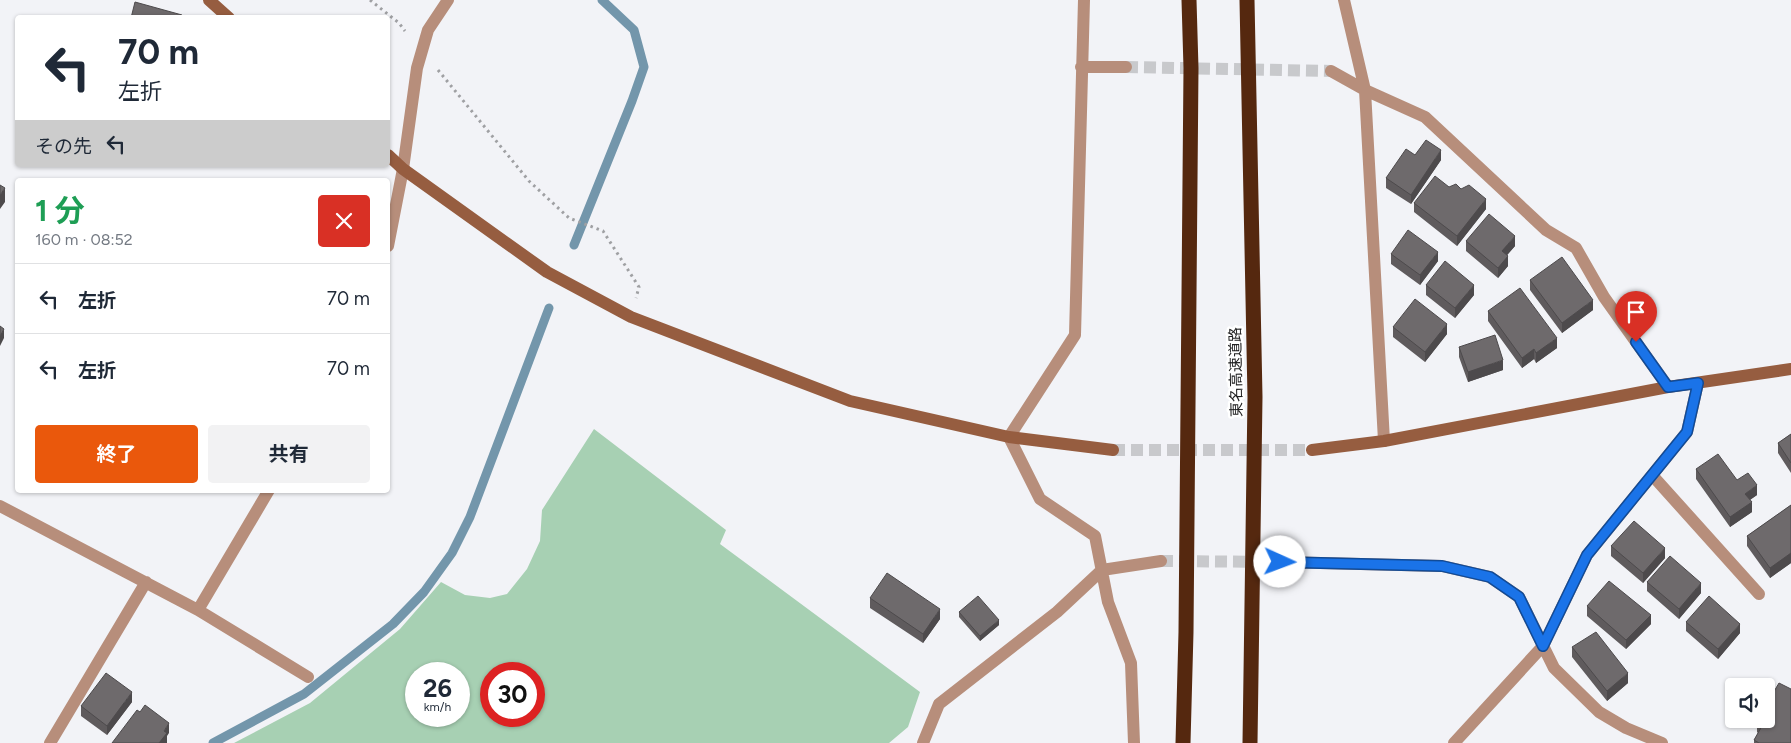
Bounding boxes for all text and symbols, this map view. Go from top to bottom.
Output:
text: 70 m [118,31,199,73]
icon: left [35,35,100,100]
text: 左折 [118,78,162,105]
icon: left [102,130,130,158]
text: その先 [35,135,92,158]
text: 1 分 [35,192,85,229]
button: close [318,195,370,247]
text: 160 m · 08:52 [35,230,133,249]
icon: left [35,285,63,313]
text: 70 m [327,287,370,310]
text: 左折 [78,289,116,312]
pin [1615,291,1657,342]
icon: arrive [1622,298,1650,326]
street label: 東名高速道路 [1226,327,1246,417]
icon: left [35,355,63,383]
text: 70 m [327,357,370,380]
text: 左折 [78,359,116,382]
button: 終了 [35,425,198,483]
button: 共有 [208,425,370,483]
position arrow [1253,535,1305,587]
speed limit sign: 30 [480,662,545,727]
text: 26 [423,673,452,703]
map controls [1725,678,1775,728]
button: sound [1725,678,1775,728]
text: km/h [424,700,451,714]

